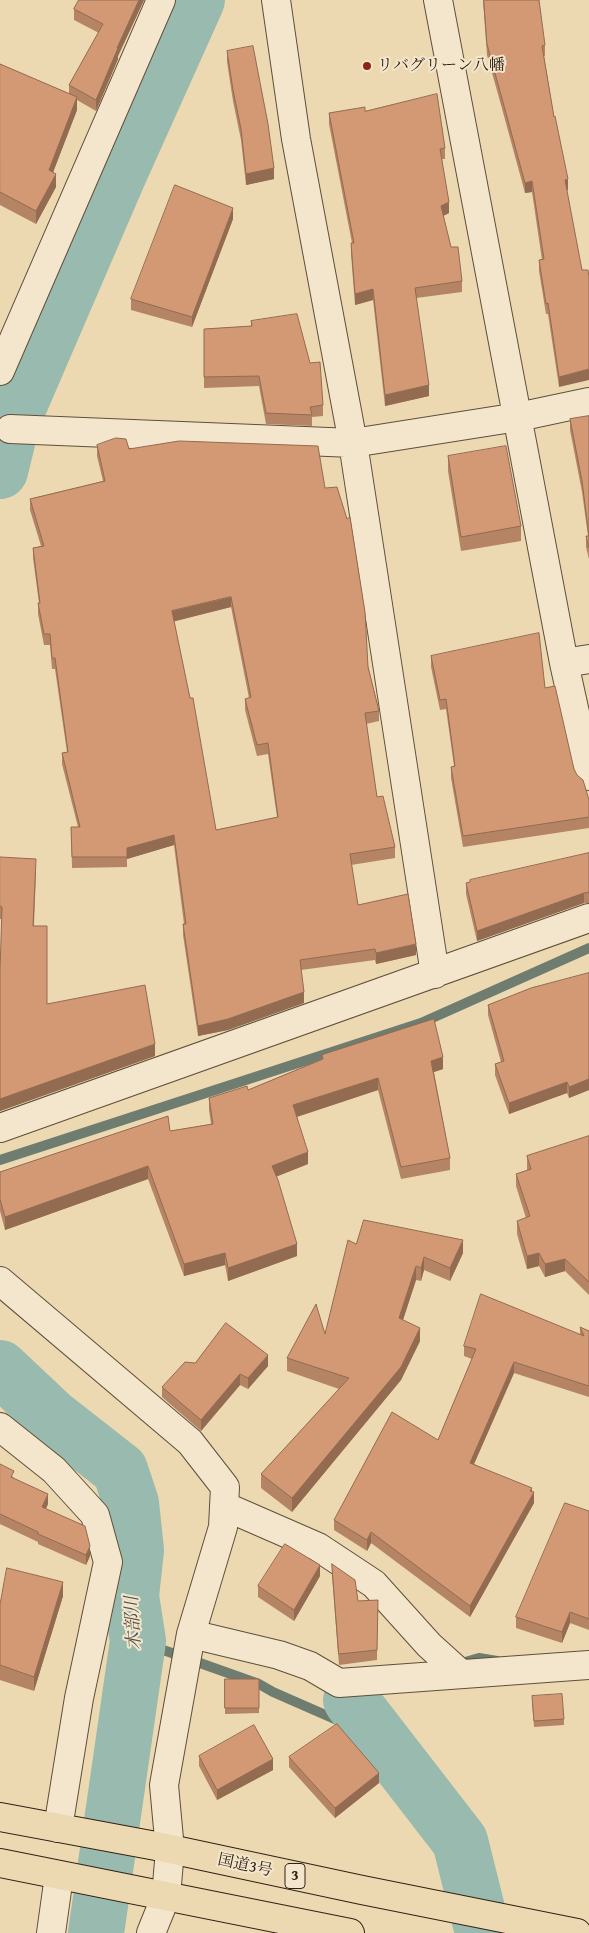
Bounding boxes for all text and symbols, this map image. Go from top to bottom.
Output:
place label: リバグリーン八幡 [377,56,505,76]
marker: リバグリーン八幡 [361,60,373,72]
water label: 木部川 [122,1595,146,1651]
street label: 国道3号 [216,1851,274,1881]
road number: 3 [285,1864,305,1888]

